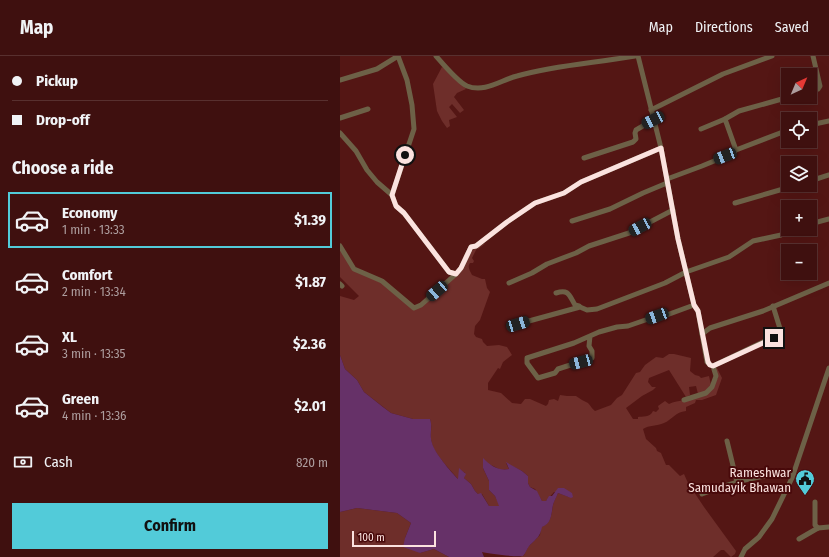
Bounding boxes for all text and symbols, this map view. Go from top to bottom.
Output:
text: Map [20,16,53,39]
text: Map [649,19,673,36]
text: Directions [695,19,753,36]
text: Saved [775,19,809,36]
north arrow [781,68,817,104]
map controls [781,68,817,280]
text: Pickup [36,72,78,90]
car [640,109,666,131]
text: Drop-off [36,111,90,129]
button: locate [781,112,817,148]
route start [396,146,414,164]
car [712,146,738,166]
button: layers [781,156,817,192]
text: Choose a ride [12,157,114,179]
button: + [781,200,817,236]
icon: car [14,202,50,238]
text: Economy [62,204,117,222]
text: $1.39 [294,211,326,229]
car [627,216,653,238]
text: 1 min · 13:33 [62,222,125,237]
button: − [781,244,817,280]
icon: car [14,264,50,300]
text: Comfort [62,266,113,284]
text: $1.87 [295,273,326,291]
car [424,279,450,303]
text: 2 min · 13:34 [62,284,126,299]
car [644,306,670,326]
car [505,315,531,333]
icon: car [14,326,50,362]
text: XL [62,328,77,346]
route end [765,329,783,347]
text: $2.36 [293,335,326,353]
text: 3 min · 13:35 [62,346,126,361]
car [568,353,594,371]
icon: car [14,388,50,424]
text: Green [62,390,99,408]
text: $2.01 [294,397,326,415]
text: 4 min · 13:36 [62,408,126,423]
icon: cash [12,451,34,473]
text: Cash [44,453,73,471]
text: 820 m [296,455,328,470]
place label: Rameshwar Samudayik Bhawan [688,465,791,495]
public building icon: Rameshwar Samudayik Bhawan [794,468,816,496]
button: Confirm [12,503,328,549]
scale bar [352,529,436,548]
text: 100 m [358,531,385,544]

